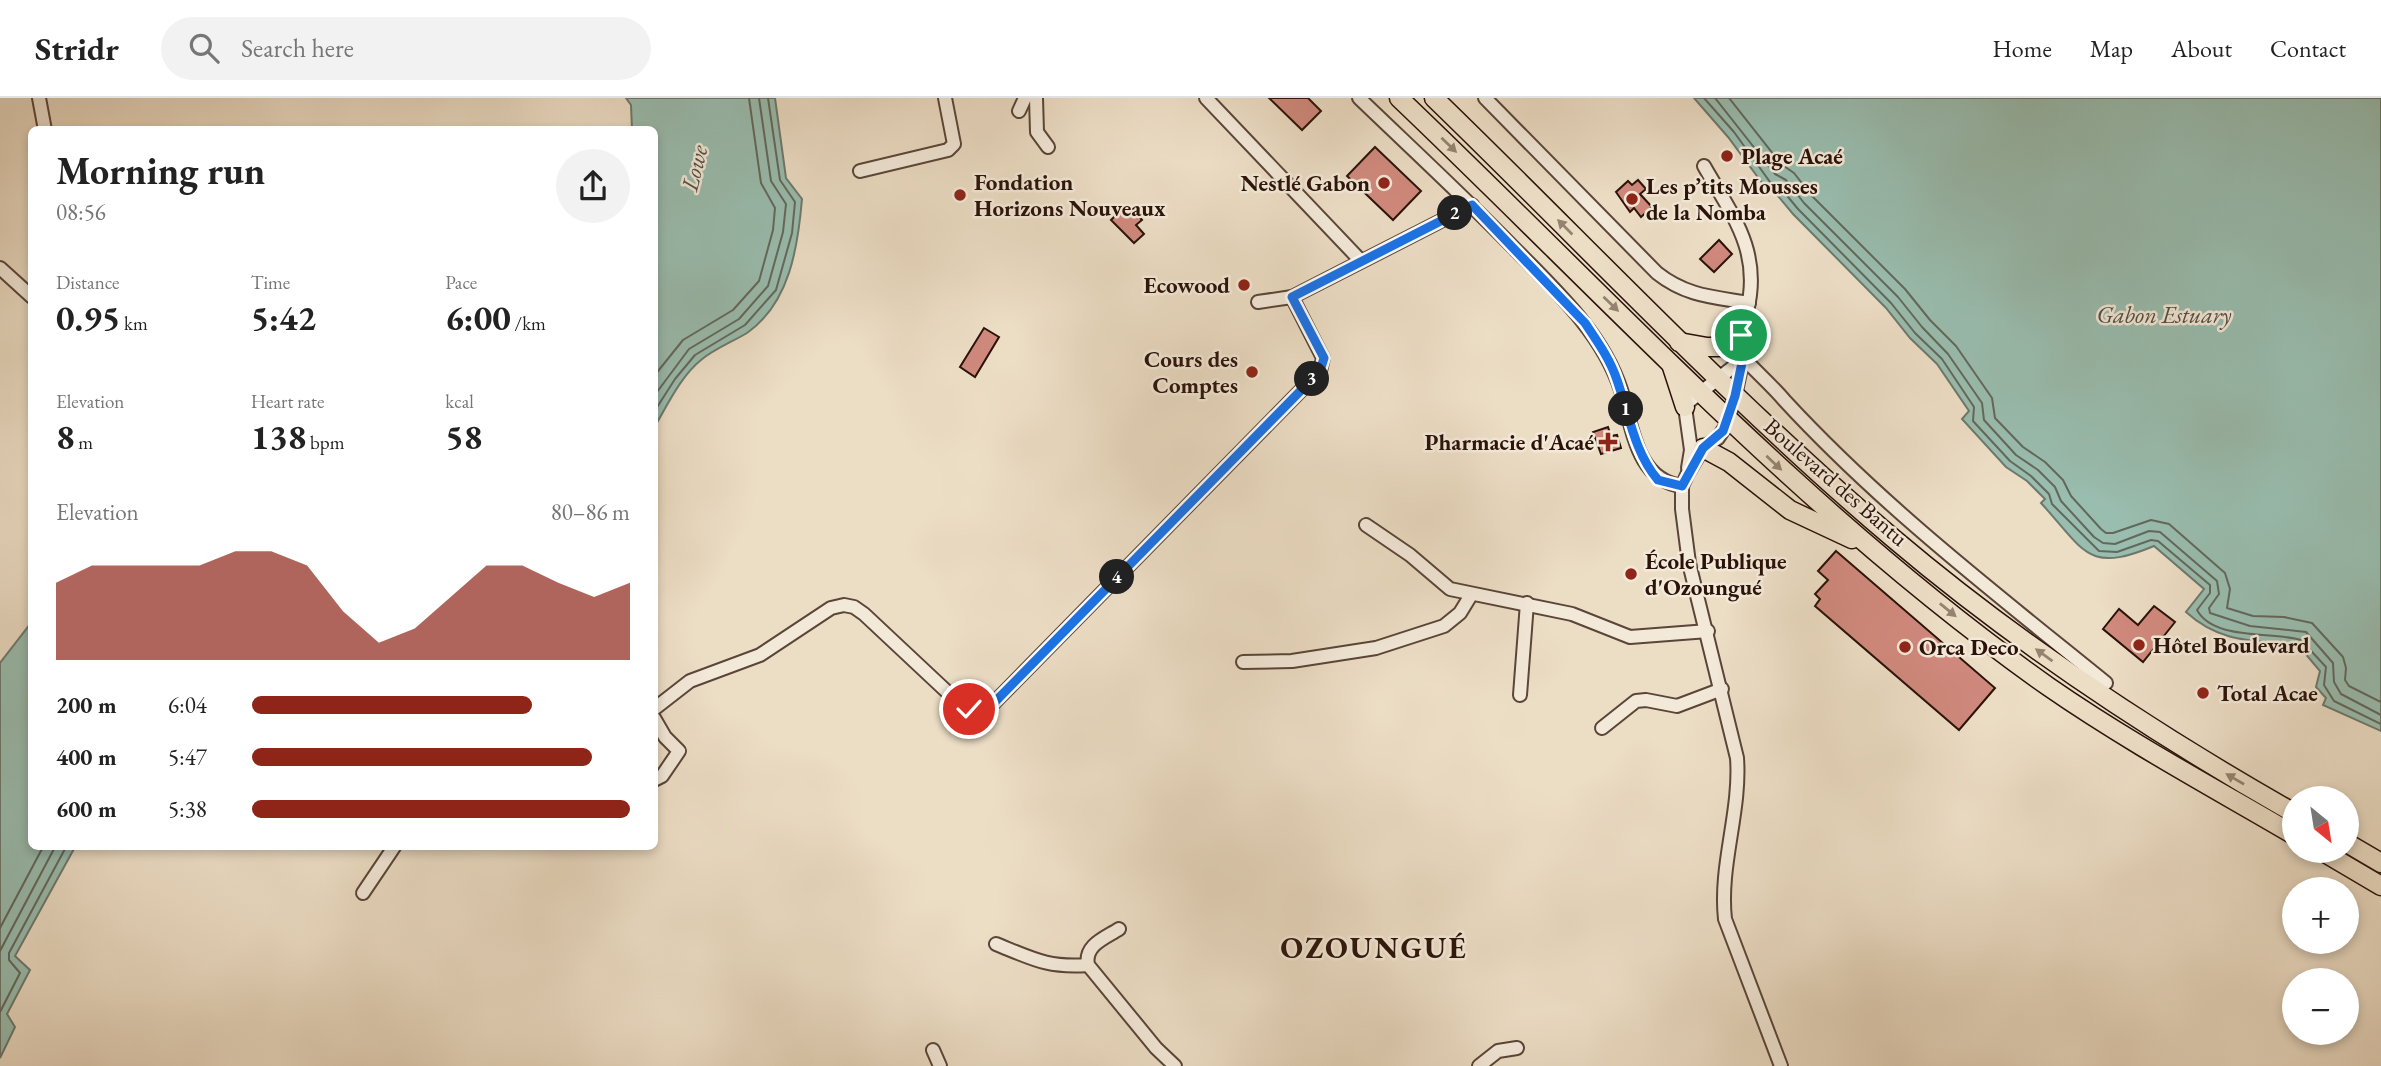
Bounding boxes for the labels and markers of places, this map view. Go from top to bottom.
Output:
place label: Plage Acaé [1741,141,1843,171]
marker: Plage Acaé [1719,148,1735,164]
place label: Fondation Horizons Nouveaux [974,167,1166,223]
place label: Nestlé Gabon [1241,168,1370,198]
place label: Les p’tits Mousses de la Nomba [1646,171,1818,227]
marker: Nestlé Gabon [1376,175,1392,191]
marker: Fondation Horizons Nouveaux [952,187,968,203]
marker: Les p’tits Mousses de la Nomba [1624,191,1640,207]
pin: 2 [1438,195,1472,230]
place label: Ecowood [1144,270,1230,300]
marker: Ecowood [1236,277,1252,293]
pin [1711,305,1771,365]
place label: Cours des Comptes [1144,344,1238,400]
pin: 3 [1294,362,1330,396]
marker: Cours des Comptes [1244,364,1260,380]
pin: 1 [1608,392,1644,426]
place label: Pharmacie d'Acaé [1425,427,1594,457]
marker: Pharmacie d'Acaé [1600,434,1616,450]
place label: École Publique d'Ozoungué [1645,546,1787,602]
pin: 4 [1100,560,1134,594]
marker: École Publique d'Ozoungué [1623,566,1639,582]
place label: Hôtel Boulevard [2153,630,2310,660]
place label: Orca Deco [1919,632,2019,662]
marker: Hôtel Boulevard [2131,637,2147,653]
marker: Orca Deco [1897,639,1913,655]
place label: Total Acae [2217,678,2318,708]
pin [939,679,999,739]
marker: Total Acae [2195,685,2211,701]

